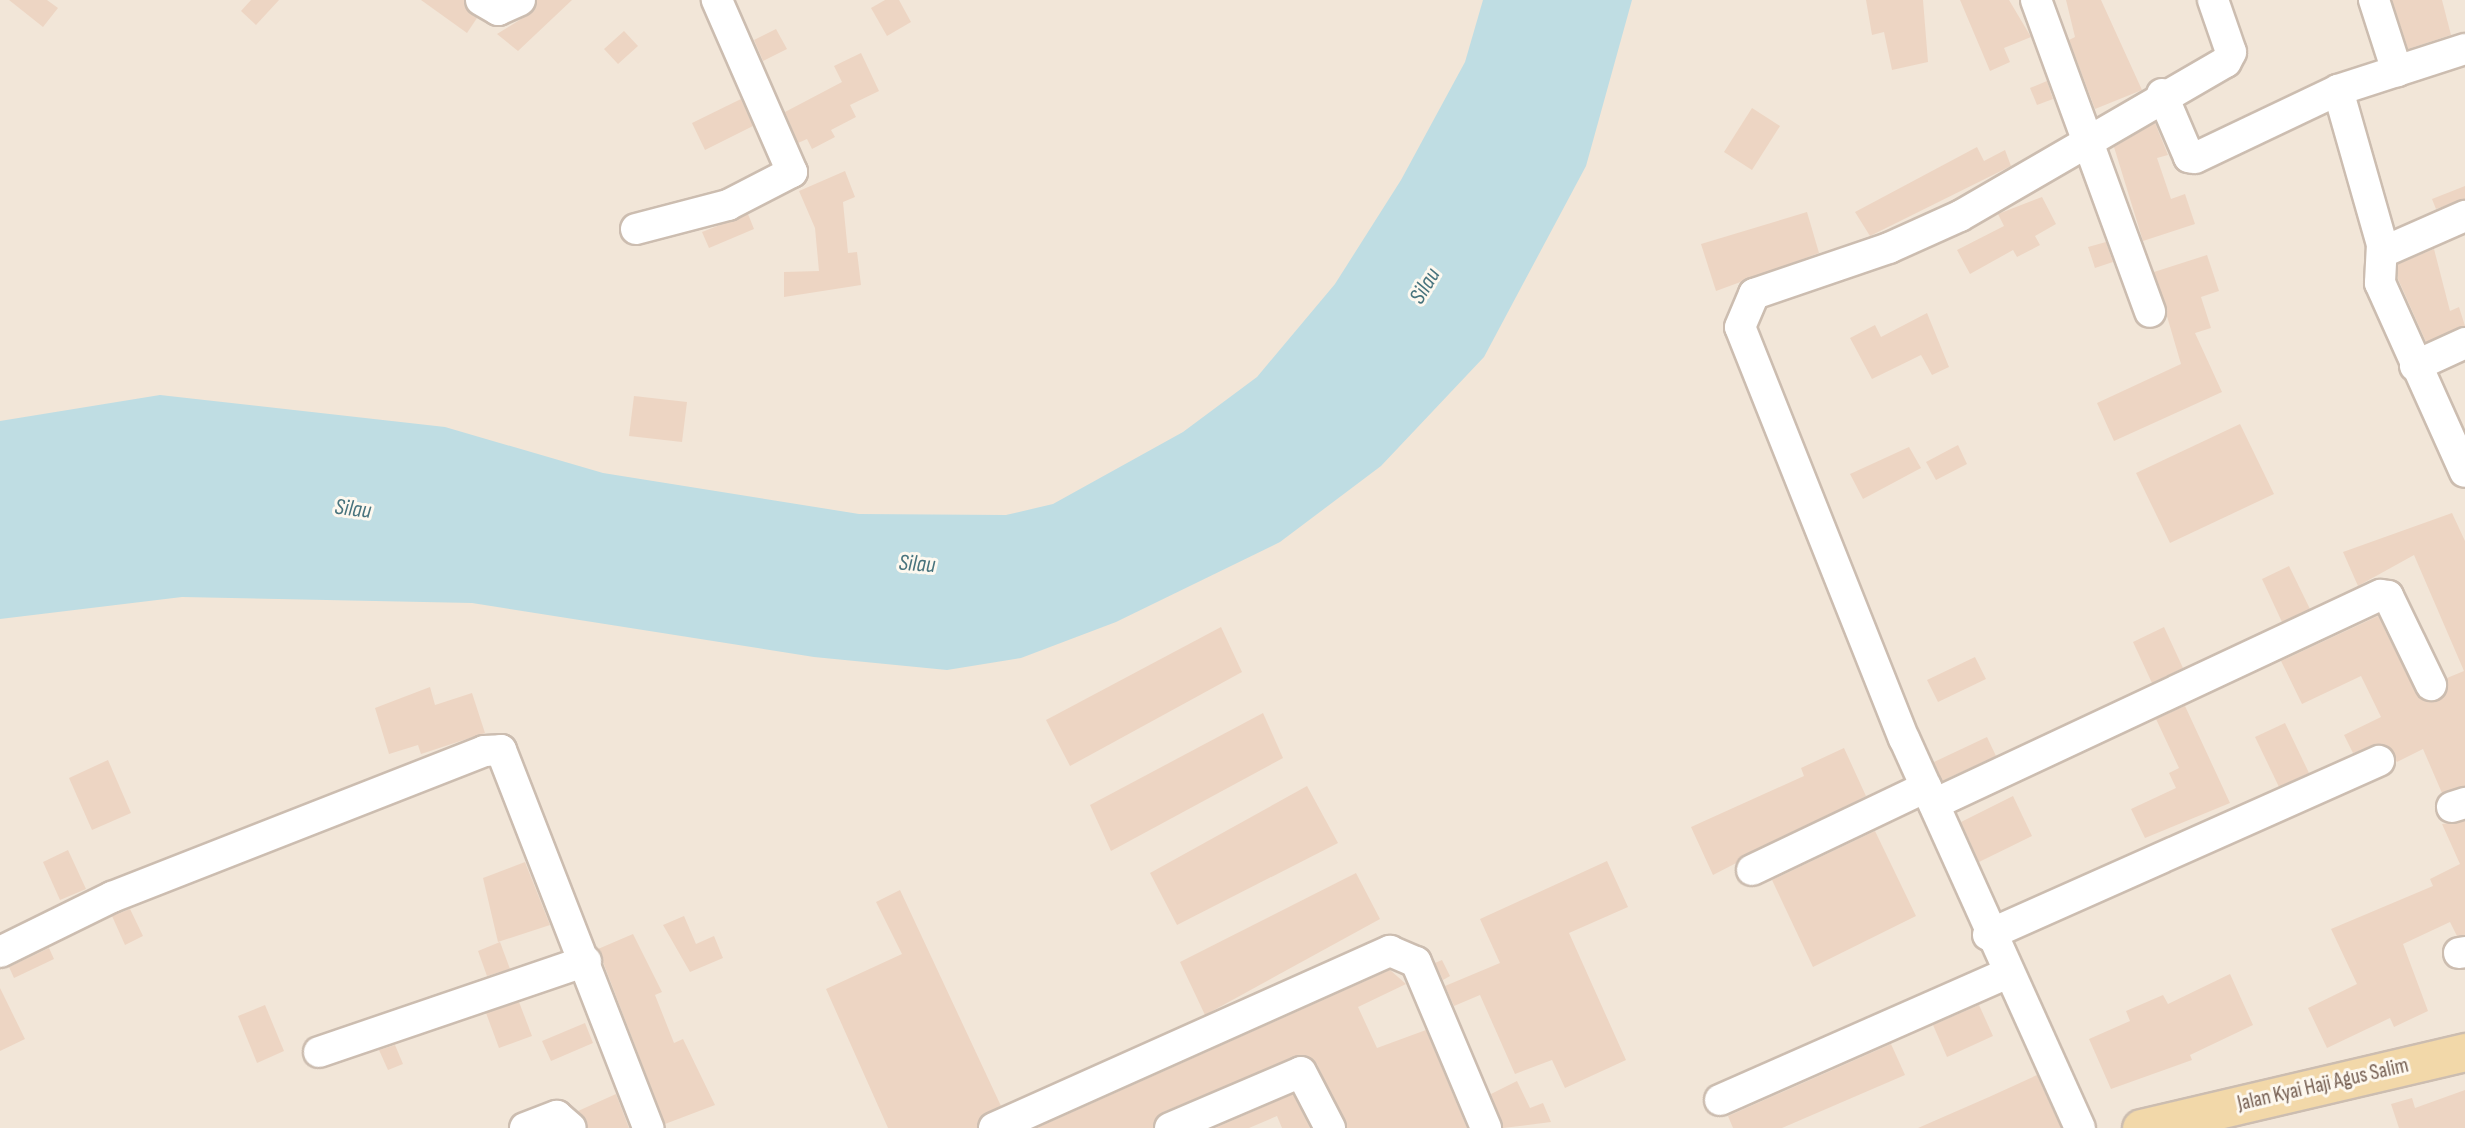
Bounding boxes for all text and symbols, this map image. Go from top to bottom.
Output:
water label: Silau [1404,263,1446,309]
water label: Silau [333,493,373,525]
water label: Silau [898,549,936,579]
street label: Jalan Kyai Haji Agus Salim [2235,1053,2411,1117]

